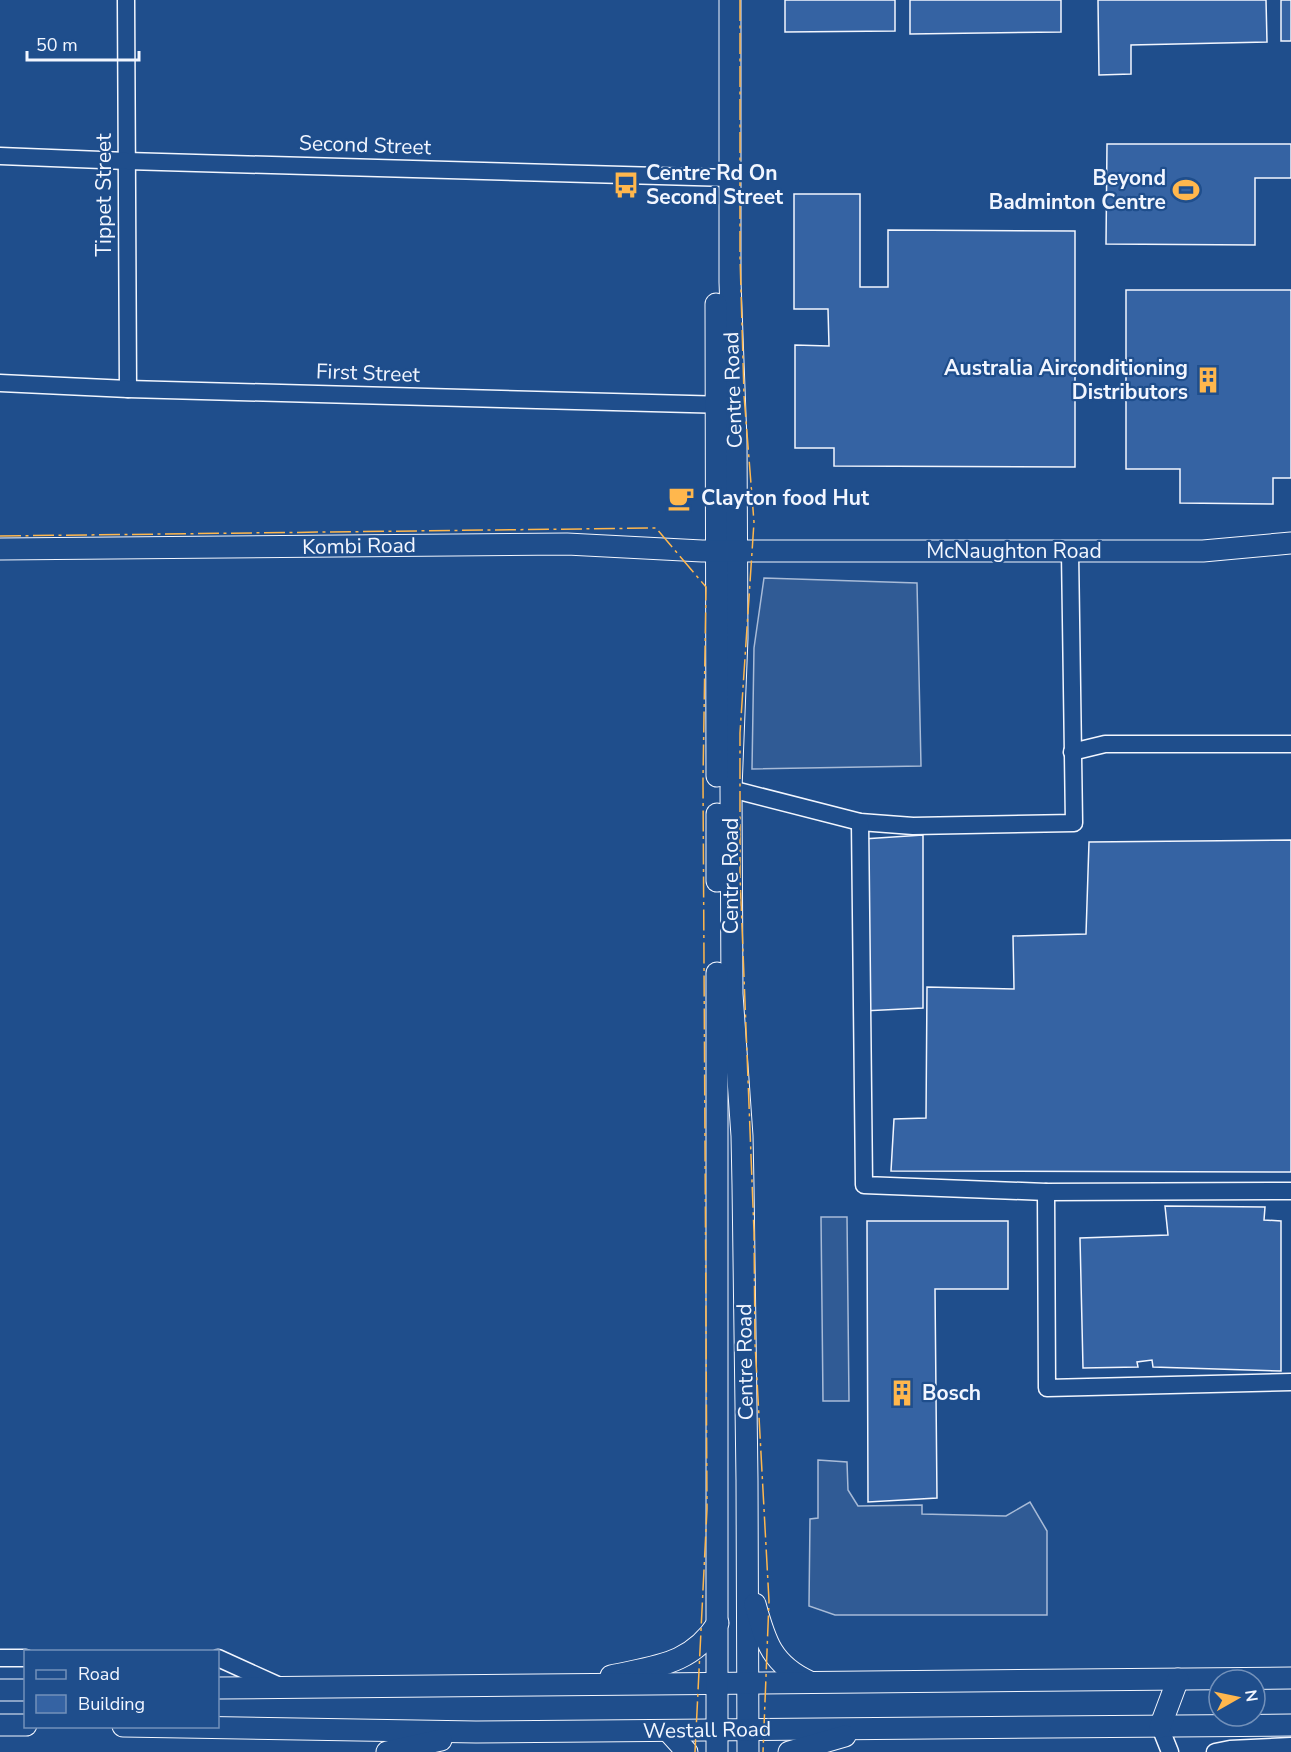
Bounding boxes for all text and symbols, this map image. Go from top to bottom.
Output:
scale bar [27,24,140,62]
text: 50 m [36,33,78,57]
street label: Second Street [298,129,432,161]
street label: Tippet Street [90,133,118,257]
place label: Centre Rd On Second Street [646,159,784,211]
place label: Beyond Badminton Centre [989,164,1166,216]
bus stop icon: Centre Rd On Second Street [611,170,641,200]
sports icon: Beyond Badminton Centre [1171,175,1201,205]
street label: Centre Road [717,331,749,449]
place label: Australia Airconditioning Distributors [944,354,1188,406]
street label: First Street [316,357,421,389]
building icon: Australia Airconditioning Distributors [1193,365,1223,395]
cafe icon: Clayton food Hut [666,483,696,513]
place label: Clayton food Hut [701,484,870,512]
street label: Kombi Road [302,531,416,561]
street label: McNaughton Road [926,537,1102,565]
street label: Centre Road [717,818,745,934]
street label: Centre Road [730,1303,760,1421]
building icon: Bosch [887,1378,917,1408]
place label: Bosch [922,1379,981,1407]
legend [24,1650,219,1728]
text: Road [78,1662,120,1686]
north arrow [1207,1668,1267,1728]
text: N [1239,1688,1263,1703]
text: Building [78,1692,145,1716]
street label: Westall Road [643,1715,771,1745]

